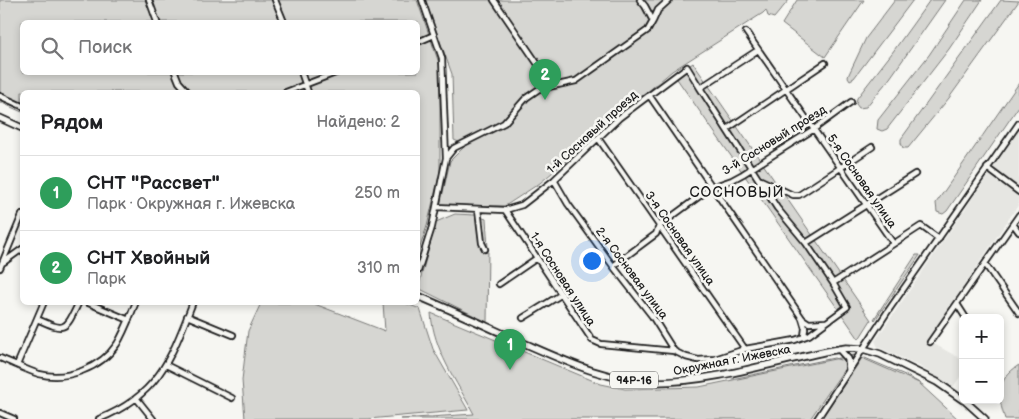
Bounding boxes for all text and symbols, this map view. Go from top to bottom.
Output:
search box [20,20,420,75]
icon: search [38,34,66,62]
text: Поиск [78,36,132,59]
pin: 2 [529,59,561,100]
street label: 1-й Сосновый проезд [544,87,641,177]
street label: 3-й Сосновый проезд [719,102,830,179]
text: Рядом [40,110,103,135]
text: Найдено: 2 [316,113,400,132]
street label: 5-я Сосновая улица [824,132,900,231]
text: СНТ "Рассвет" [87,172,220,195]
district label: СОСНОВЫЙ [689,183,785,202]
text: 1 [53,184,59,203]
text: 250 m [354,184,400,203]
street label: 3-я Сосновая улица [641,188,718,288]
text: Парк · Окружная г. Ижевска [87,195,295,214]
street label: 2-я Сосновая улица [592,224,671,322]
street label: 1-я Сосновая улица [527,230,598,329]
text: СНТ Хвойный [87,247,210,270]
your location [579,248,605,274]
text: 2 [51,259,61,278]
text: 310 m [357,259,400,278]
text: Парк [87,270,126,289]
map controls [959,314,1004,404]
button: + [959,314,1004,359]
pin: 1 [494,329,526,370]
street label: Окружная г. Ижевска [672,342,792,379]
button: − [959,359,1004,404]
road number: 94Р-16 [610,372,658,388]

